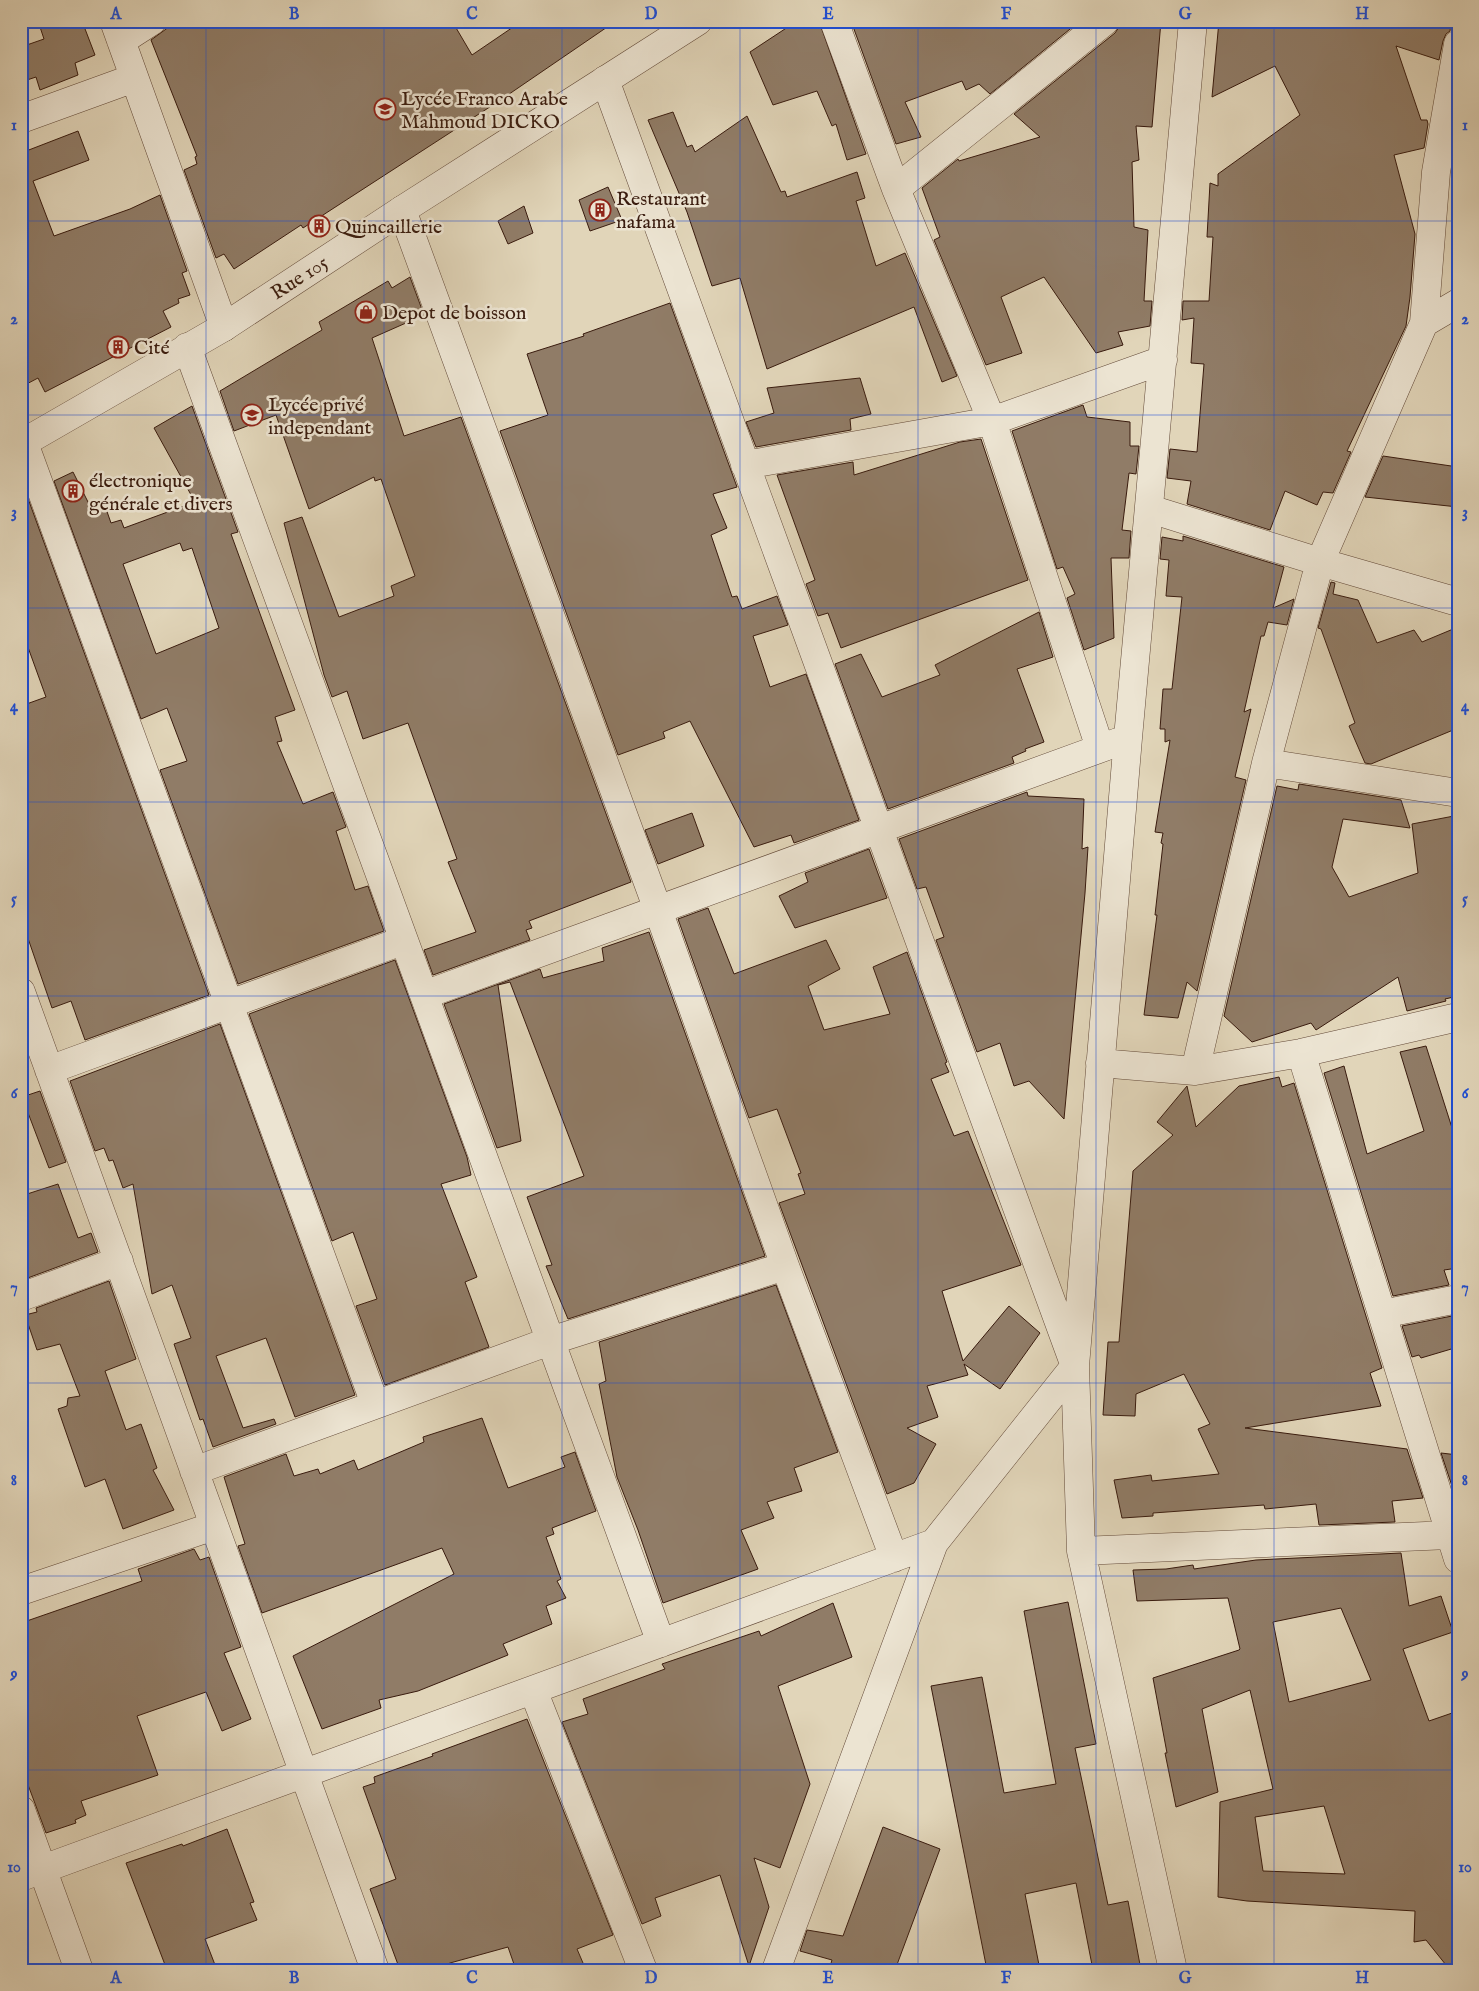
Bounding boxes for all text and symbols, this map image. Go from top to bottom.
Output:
text: A [110,5,123,25]
text: B [289,5,300,25]
text: C [466,5,478,25]
text: D [645,5,658,25]
text: E [822,5,834,25]
text: F [1001,5,1012,25]
text: G [1179,5,1192,25]
text: H [1355,5,1369,25]
place label: Lycée Franco Arabe Mahmoud DICKO [401,87,568,135]
school or university icon: Lycée Franco Arabe Mahmoud DICKO [373,97,397,121]
text: 1 [11,116,17,136]
text: 1 [1462,116,1468,136]
place label: Restaurant nafama [616,187,707,235]
building icon: Restaurant nafama [588,198,612,222]
building icon: Quincaillerie [307,214,331,238]
place label: Quincaillerie [335,215,442,240]
street label: Rue 105 [266,250,333,306]
shop icon: Depot de boisson [354,300,378,324]
place label: Depot de boisson [382,301,527,326]
text: 2 [10,310,18,330]
text: 2 [1461,310,1469,330]
building icon: Cité [106,335,130,359]
place label: Cité [134,336,170,361]
place label: Lycée privé independant [268,393,371,441]
school or university icon: Lycée privé independant [240,403,264,427]
place label: électronique générale et divers [89,469,232,517]
building icon: électronique générale et divers [61,479,85,503]
text: 3 [11,503,17,523]
text: 3 [1462,503,1468,523]
text: 4 [10,697,19,717]
text: 4 [1461,697,1470,717]
text: 5 [11,890,17,910]
text: 5 [1462,890,1468,910]
text: 6 [11,1084,19,1104]
text: 6 [1462,1084,1470,1104]
text: 7 [10,1278,18,1298]
text: 7 [1461,1278,1469,1298]
text: 8 [11,1471,17,1491]
text: 8 [1462,1471,1468,1491]
text: 9 [10,1665,18,1685]
text: 9 [1461,1665,1469,1685]
text: 10 [7,1858,21,1878]
text: 10 [1458,1858,1472,1878]
text: A [110,1969,123,1989]
text: B [289,1969,300,1989]
text: C [466,1969,478,1989]
text: D [645,1969,658,1989]
text: E [822,1969,834,1989]
text: F [1001,1969,1012,1989]
text: G [1179,1969,1192,1989]
text: H [1355,1969,1369,1989]

